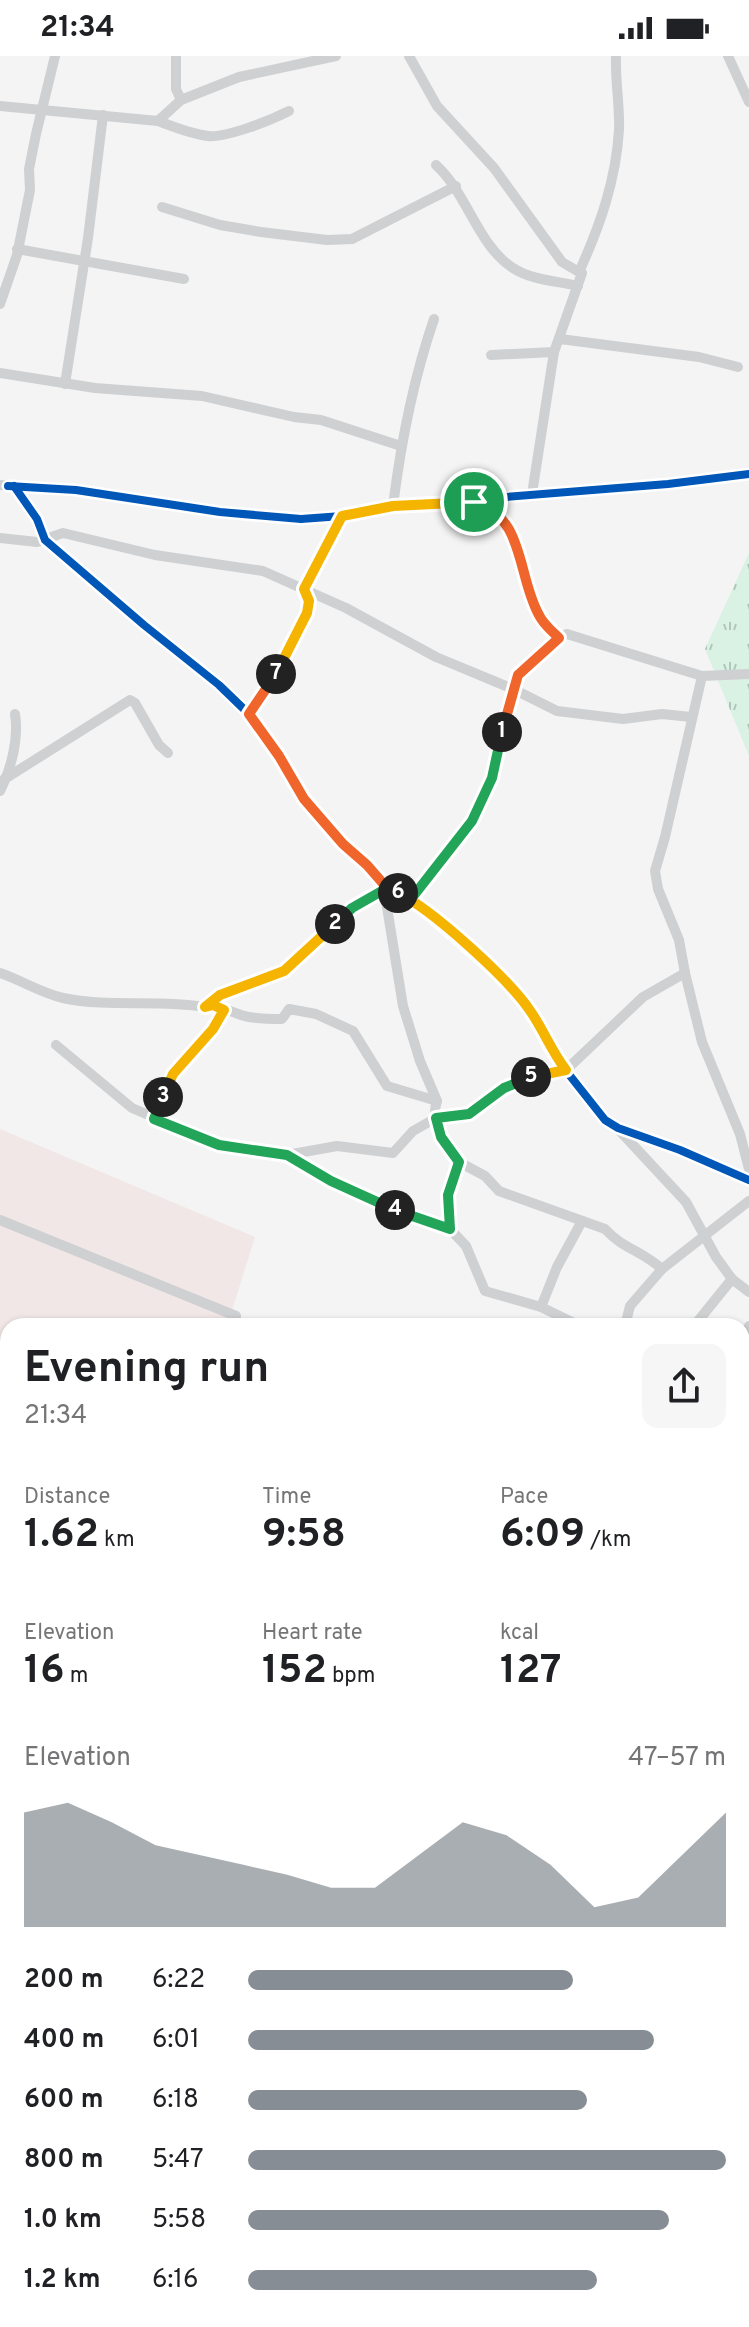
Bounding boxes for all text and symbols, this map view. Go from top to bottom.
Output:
text: 21:34 [40,10,115,47]
pin [440,468,508,536]
icon: arrive [452,480,496,524]
pin: 7 [256,654,296,694]
text: 7 [270,660,282,687]
pin: 1 [482,712,522,752]
text: 1 [498,718,506,745]
pin: 6 [378,873,418,913]
text: 6 [391,879,405,906]
pin: 2 [315,904,355,944]
text: 2 [328,910,342,937]
pin: 5 [511,1057,551,1097]
text: 5 [524,1063,538,1090]
pin: 3 [143,1077,183,1117]
text: 3 [156,1083,170,1110]
pin: 4 [375,1190,415,1230]
text: 4 [388,1196,402,1223]
text: Evening run [24,1342,269,1398]
button: share [642,1344,726,1428]
text: 21:34 [24,1400,87,1433]
text: Distance [24,1484,110,1511]
text: Time [262,1484,311,1511]
text: Pace [500,1484,548,1511]
text: 1.62 [24,1511,99,1561]
text: 9:58 [262,1511,346,1561]
text: 6:09 [500,1511,585,1561]
text: km [99,1527,135,1554]
text: /km [585,1527,631,1554]
text: Elevation [24,1620,114,1647]
text: Heart rate [262,1620,363,1647]
text: kcal [500,1620,539,1647]
text: 16 [24,1647,65,1697]
text: 152 [262,1647,327,1697]
text: 127 [500,1647,562,1697]
text: m [65,1663,88,1690]
text: bpm [327,1663,375,1690]
text: Elevation [24,1742,131,1775]
text: 47–57 m [628,1742,726,1775]
text: 200 m [24,1964,103,1997]
text: 6:22 [152,1964,205,1997]
text: 400 m [24,2024,104,2057]
text: 6:01 [152,2024,200,2057]
text: 600 m [24,2084,104,2117]
text: 6:18 [152,2084,199,2117]
text: 800 m [24,2144,104,2177]
text: 5:47 [152,2144,203,2177]
text: 1.0 km [24,2204,102,2237]
text: 5:58 [152,2204,206,2237]
text: 1.2 km [24,2264,101,2297]
text: 6:16 [152,2264,199,2297]

